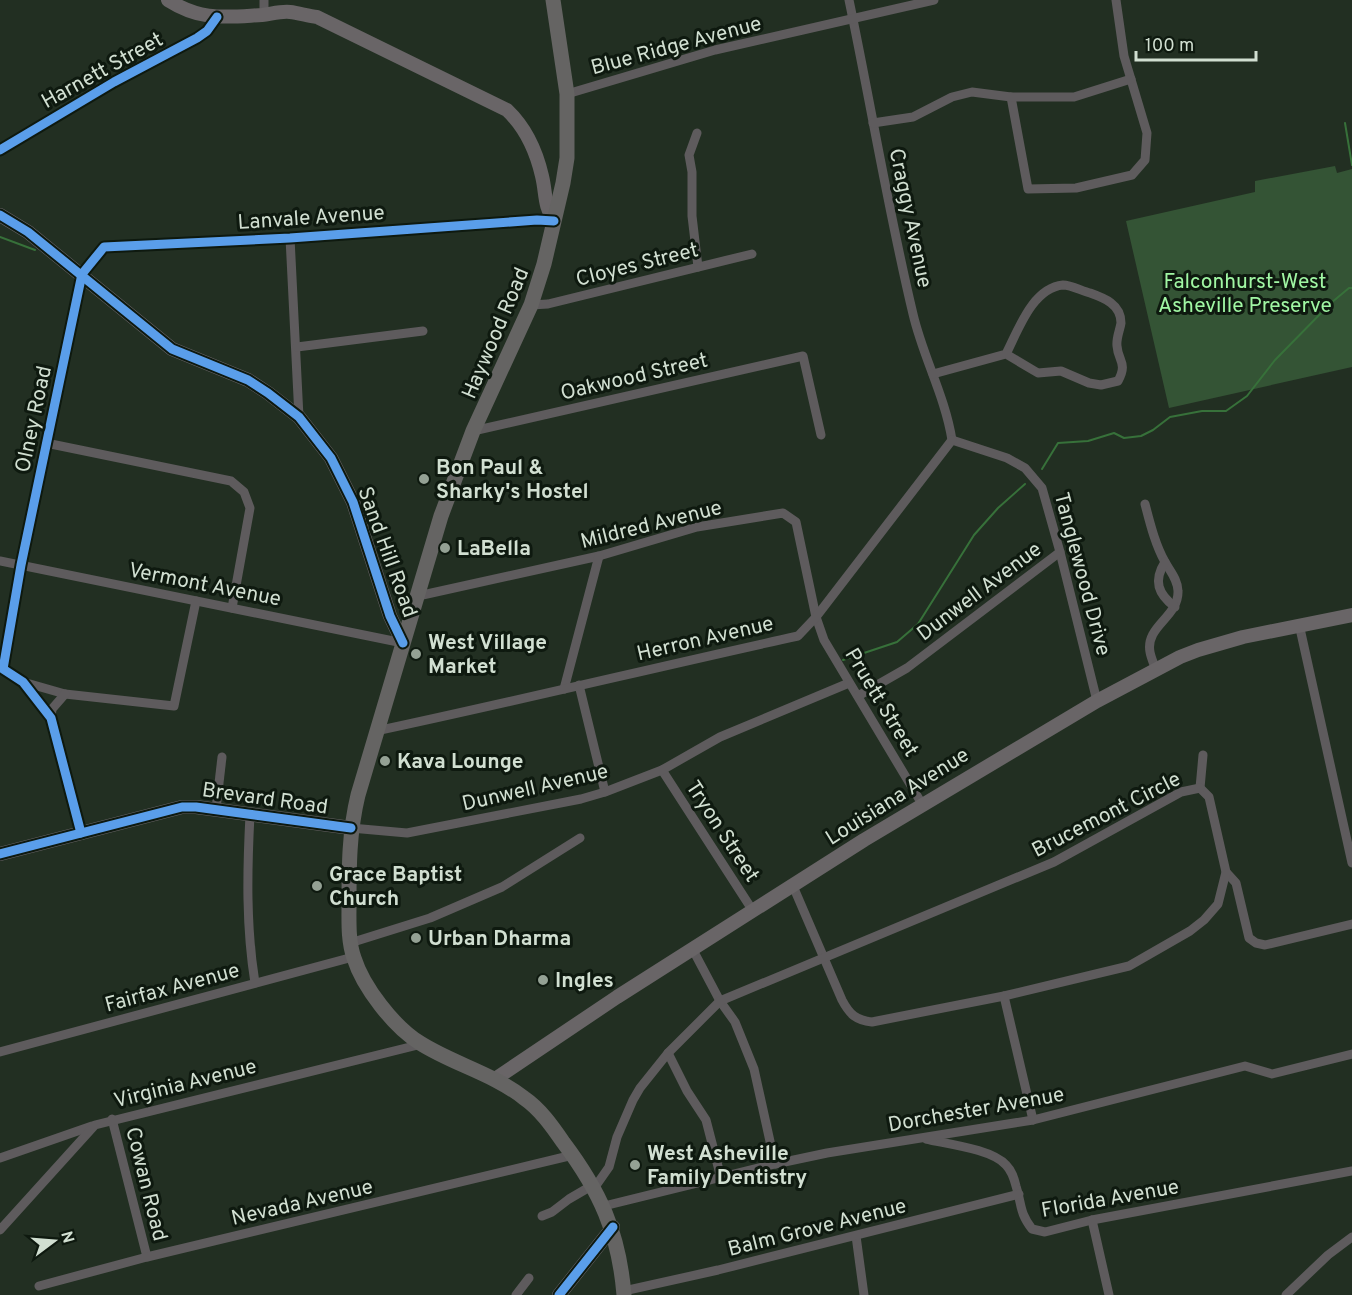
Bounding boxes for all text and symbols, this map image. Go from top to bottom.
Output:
street label: Blue Ridge Avenue [588,11,765,82]
scale bar [1136,24,1256,62]
street label: Harnett Street [37,27,168,116]
text: 100 m [1145,35,1194,58]
street label: Craggy Avenue [882,146,937,290]
street label: Lanvale Avenue [237,200,386,237]
street label: Cloyes Street [573,237,701,294]
street label: Haywood Road [457,264,536,404]
park label: Falconhurst-West Asheville Preserve [1158,269,1332,320]
street label: Oakwood Street [558,347,711,408]
street label: Olney Road [10,363,59,475]
place label: Bon Paul & Sharky's Hostel [436,455,589,506]
marker: Bon Paul & Sharky's Hostel [417,472,431,486]
street label: Sand Hill Road [350,483,423,622]
street label: Tanglewood Drive [1047,490,1116,659]
street label: Mildred Avenue [578,495,725,556]
place label: LaBella [457,536,531,563]
street label: Dunwell Avenue [912,536,1048,648]
marker: LaBella [438,541,452,555]
street label: Vermont Avenue [126,557,283,613]
street label: Herron Avenue [634,611,776,668]
place label: West Village Market [428,630,547,681]
street label: Pruett Street [838,643,924,762]
marker: West Village Market [409,647,423,661]
street label: Louisiana Avenue [821,742,975,852]
place label: Kava Lounge [397,749,523,776]
marker: Kava Lounge [378,754,392,768]
street label: Dunwell Avenue [460,759,611,818]
street label: Brucemont Circle [1028,766,1186,865]
street label: Tryon Street [679,776,765,888]
street label: Brevard Road [200,777,330,822]
place label: Grace Baptist Church [329,862,462,913]
marker: Grace Baptist Church [310,879,324,893]
place label: Urban Dharma [428,926,571,953]
marker: Urban Dharma [409,931,423,945]
street label: Fairfax Avenue [102,958,243,1019]
place label: Ingles [555,968,614,995]
marker: Ingles [536,973,550,987]
street label: Virginia Avenue [111,1054,260,1115]
street label: Dorchester Avenue [886,1082,1066,1139]
street label: Cowan Road [118,1124,173,1244]
place label: West Asheville Family Dentistry [647,1141,807,1192]
marker: West Asheville Family Dentistry [628,1158,642,1172]
street label: Nevada Avenue [229,1174,376,1233]
street label: Florida Avenue [1039,1174,1181,1225]
street label: Balm Grove Avenue [725,1193,910,1264]
north arrow [24,1211,84,1271]
text: N [55,1229,78,1246]

